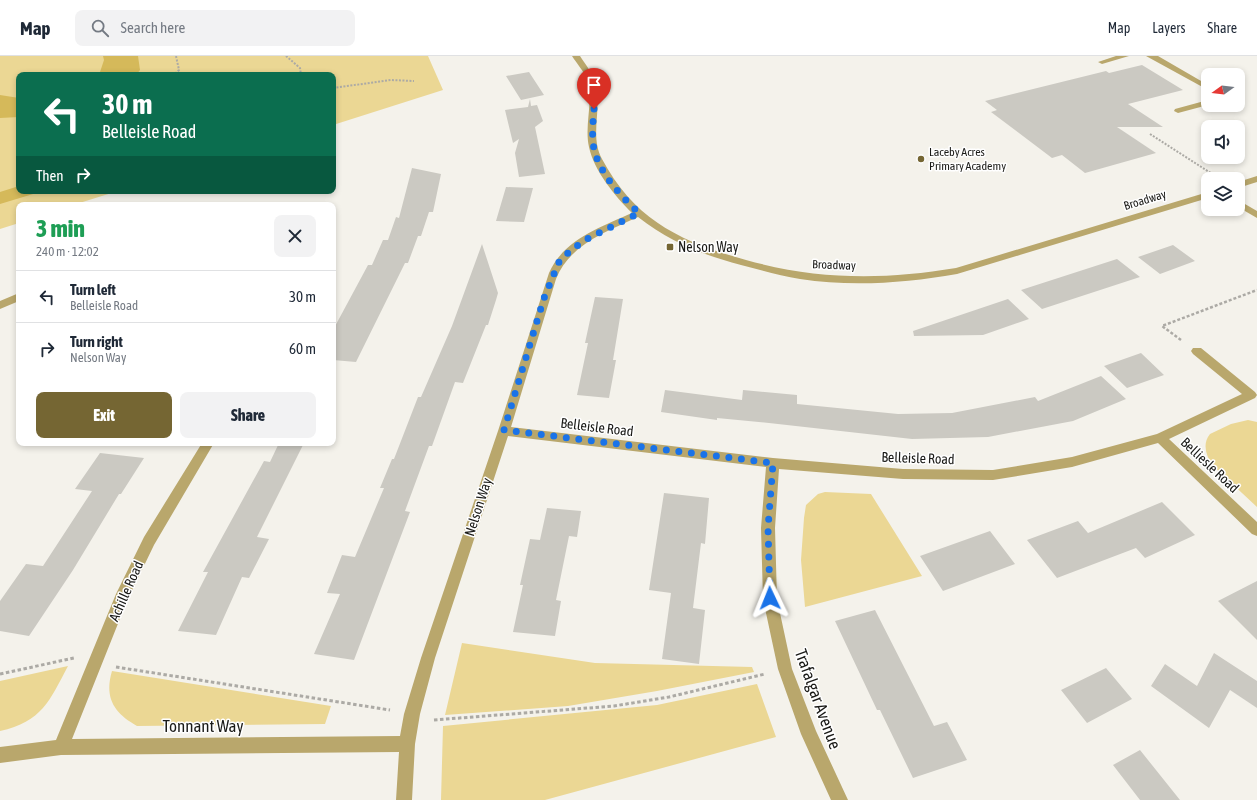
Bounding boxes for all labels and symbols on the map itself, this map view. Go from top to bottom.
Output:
pin [577,68,611,109]
north arrow [1201,68,1245,112]
place label: Laceby Acres Primary Academy [929,145,1006,173]
marker: Laceby Acres Primary Academy [916,154,926,164]
street label: Broadway [1122,187,1168,213]
place label: Nelson Way [678,239,739,255]
marker: Nelson Way [665,242,675,252]
street label: Broadway [812,257,856,273]
street label: Belleisle Road [560,415,634,439]
street label: Belliesle Road [1178,434,1242,496]
street label: Belleisle Road [881,449,955,467]
street label: Nelson Way [461,476,495,538]
street label: Achille Road [106,558,146,624]
position arrow [749,577,791,619]
street label: Trafalgar Avenue [791,646,845,752]
street label: Tonnant Way [162,716,244,736]

